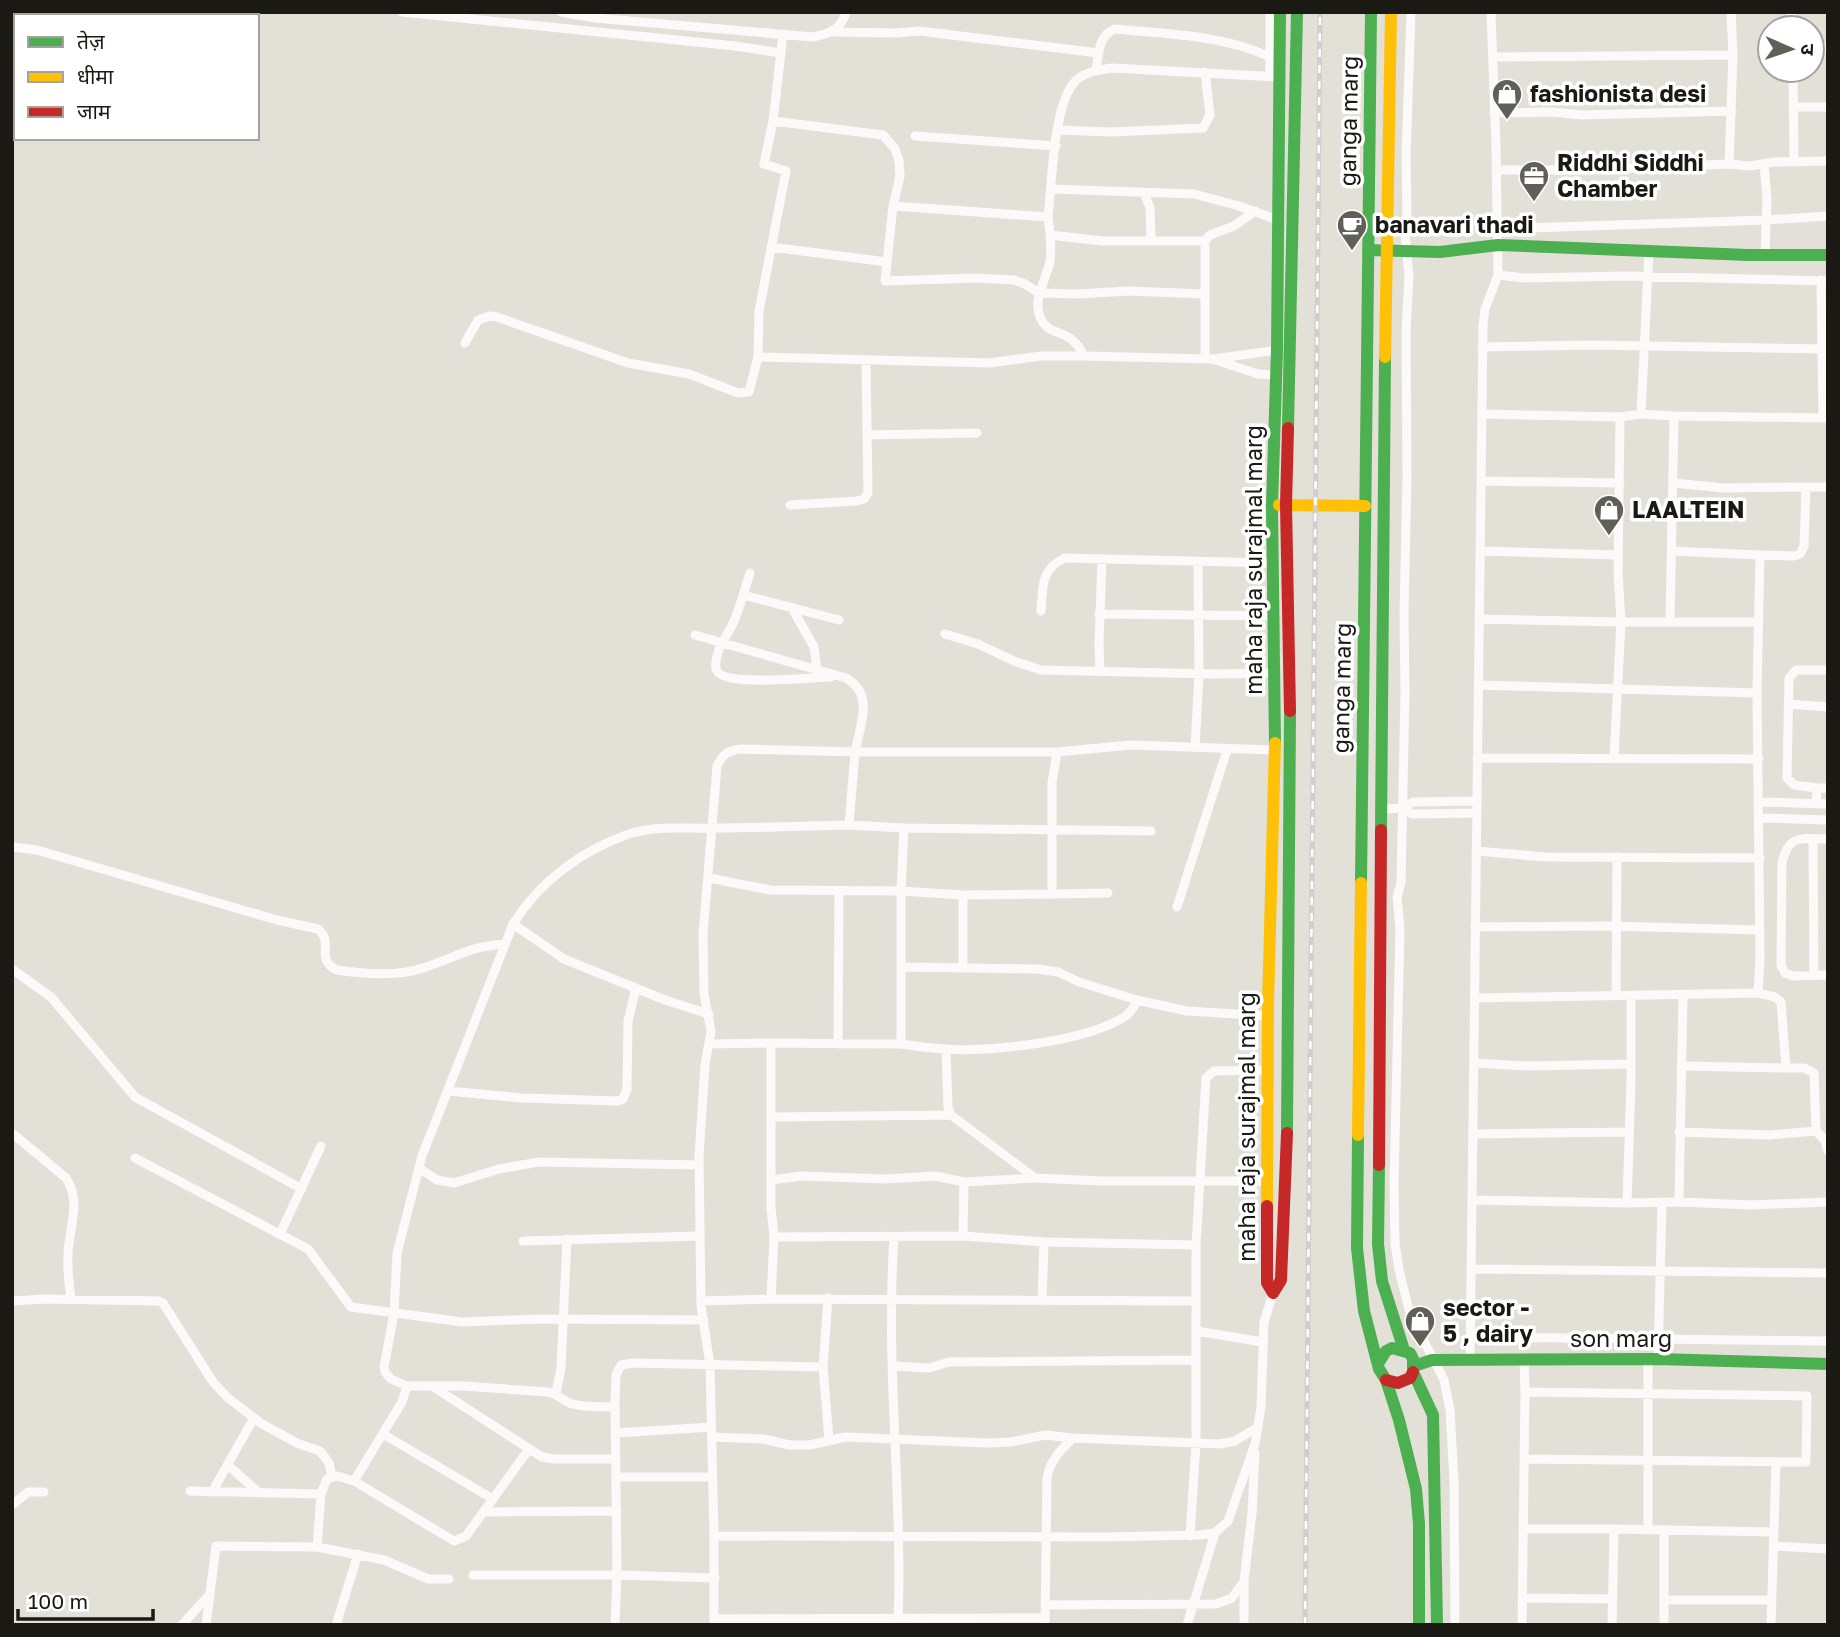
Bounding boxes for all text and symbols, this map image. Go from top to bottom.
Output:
legend [14,14,259,140]
north arrow [1756,14,1826,84]
text: तेज़ [77,28,105,54]
text: उ [1797,44,1820,56]
street label: ganga marg [1333,56,1363,186]
text: धीमा [77,63,114,89]
shop icon: fashionista desi [1490,77,1524,121]
place label: fashionista desi [1530,79,1706,107]
text: जाम [77,98,111,124]
place label: Riddhi Siddhi Chamber [1557,148,1704,202]
office icon: Riddhi Siddhi Chamber [1517,159,1551,203]
cafe icon: banavari thadi [1335,208,1369,252]
place label: banavari thadi [1375,210,1534,238]
street label: maha raja surajmal marg [1239,425,1267,695]
shop icon: LAALTEIN [1592,493,1626,537]
place label: LAALTEIN [1632,495,1745,523]
street label: ganga marg [1326,623,1356,753]
street label: maha raja surajmal marg [1232,992,1260,1262]
place label: sector - 5 , dairy [1443,1293,1533,1347]
shop icon: sector - 5 , dairy [1403,1304,1437,1348]
street label: son marg [1570,1324,1672,1352]
scale bar [18,1578,152,1622]
text: 100 m [28,1588,88,1614]

